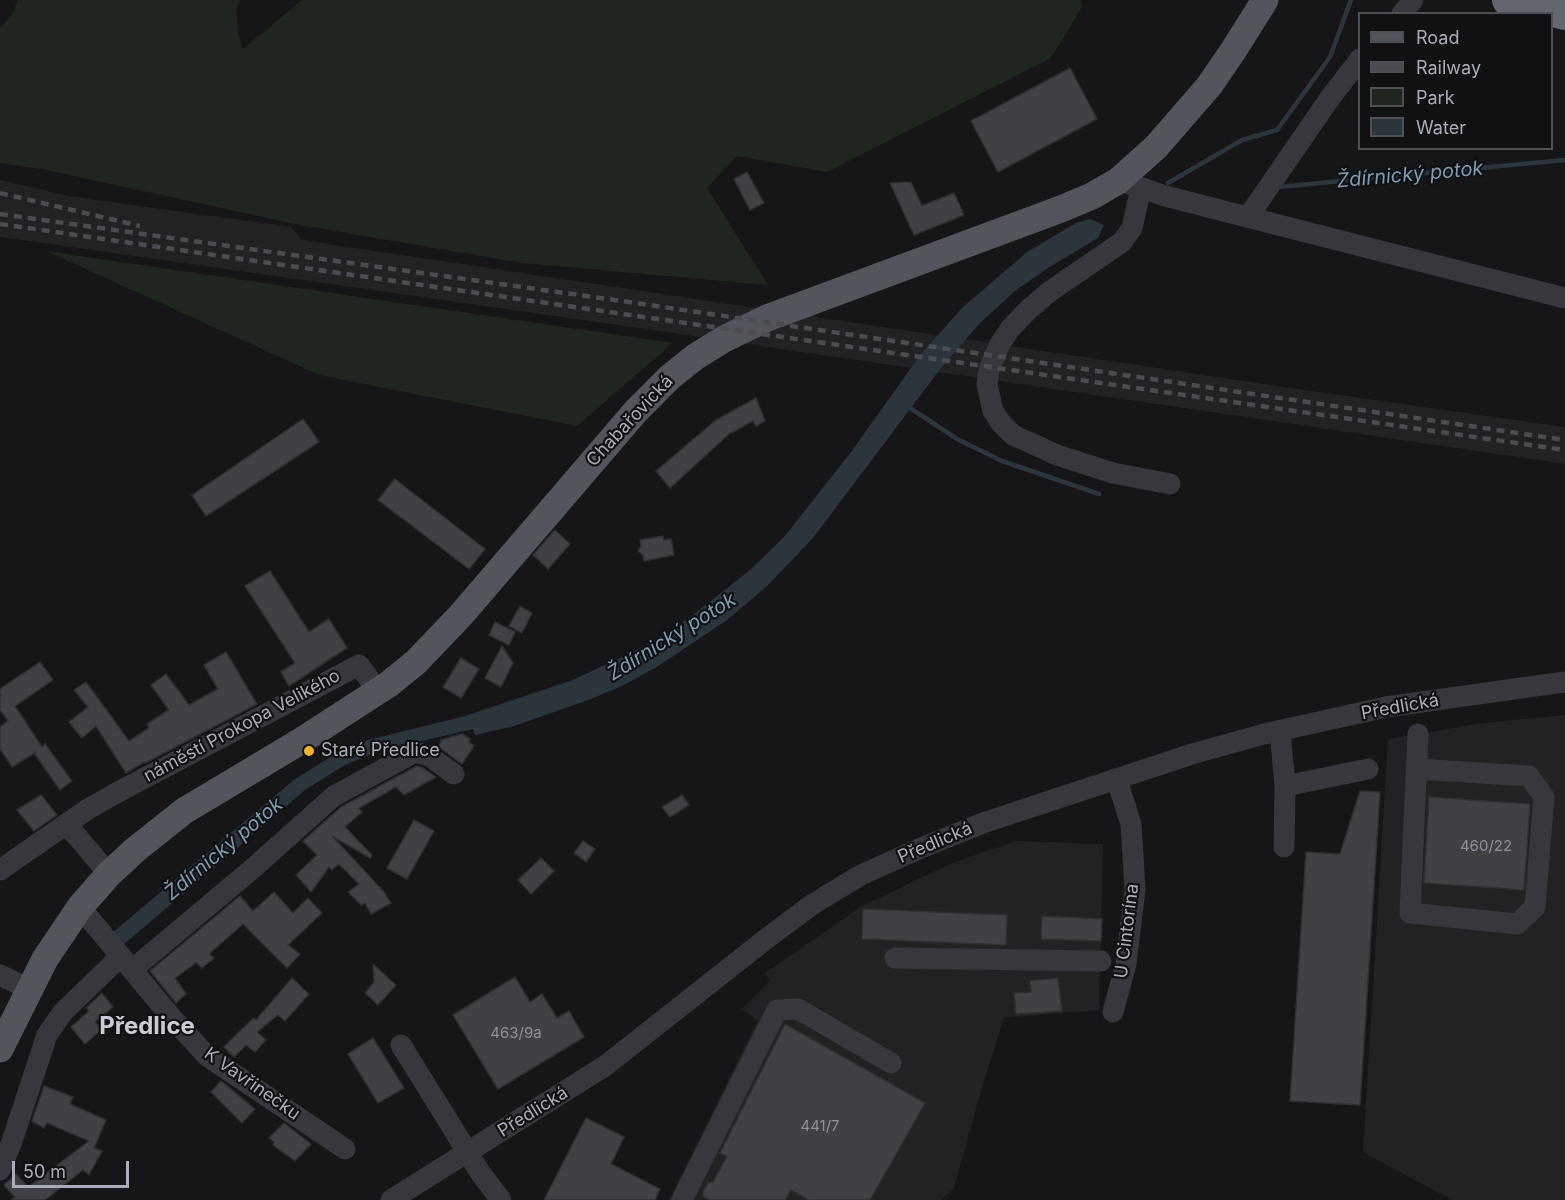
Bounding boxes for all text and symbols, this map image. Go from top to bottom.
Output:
legend [1358,12,1553,150]
text: Road [1416,27,1459,48]
text: Railway [1416,57,1481,78]
text: Park [1416,87,1455,108]
text: Water [1416,117,1466,138]
water label: Ždírnický potok [1336,157,1484,193]
street label: Chabařovická [582,371,678,471]
water label: Ždírnický potok [603,588,741,686]
street label: náměstí Prokopa Velikého [140,665,344,787]
street label: Předlická [1359,690,1441,724]
place label: Staré Předlice [321,740,440,762]
marker: Staré Předlice [302,744,316,758]
water label: Ždírnický potok [160,793,288,905]
street label: Předlická [895,818,975,868]
house number: 460/22 [1460,837,1512,855]
street label: U Cintorína [1110,882,1144,980]
district label: Předlice [99,1013,195,1041]
house number: 463/9a [490,1024,542,1042]
street label: K Vavřinečku [200,1043,304,1125]
street label: Předlická [494,1082,572,1142]
house number: 441/7 [800,1117,840,1135]
scale bar [15,1149,132,1187]
text: 50 m [23,1161,66,1182]

